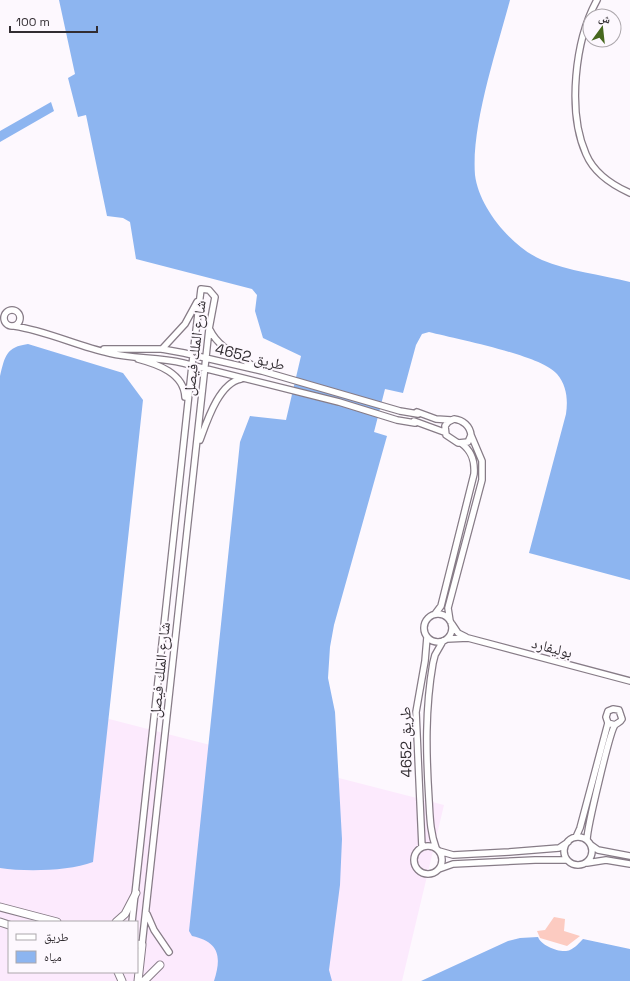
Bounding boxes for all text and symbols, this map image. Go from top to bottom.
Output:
scale bar [10,8,97,34]
north arrow [582,8,622,48]
text: ش [597,10,612,28]
text: 100 m [16,14,50,30]
street label: شارع الملك فيصل [179,299,211,397]
street label: طريق 4652 [213,339,287,375]
street label: شارع الملك فيصل [145,621,175,719]
street label: بوليفارد [530,633,575,662]
street label: طريق 4652 [395,706,417,778]
legend [8,921,138,973]
text: طريق [44,929,69,945]
text: مياه [44,949,62,965]

